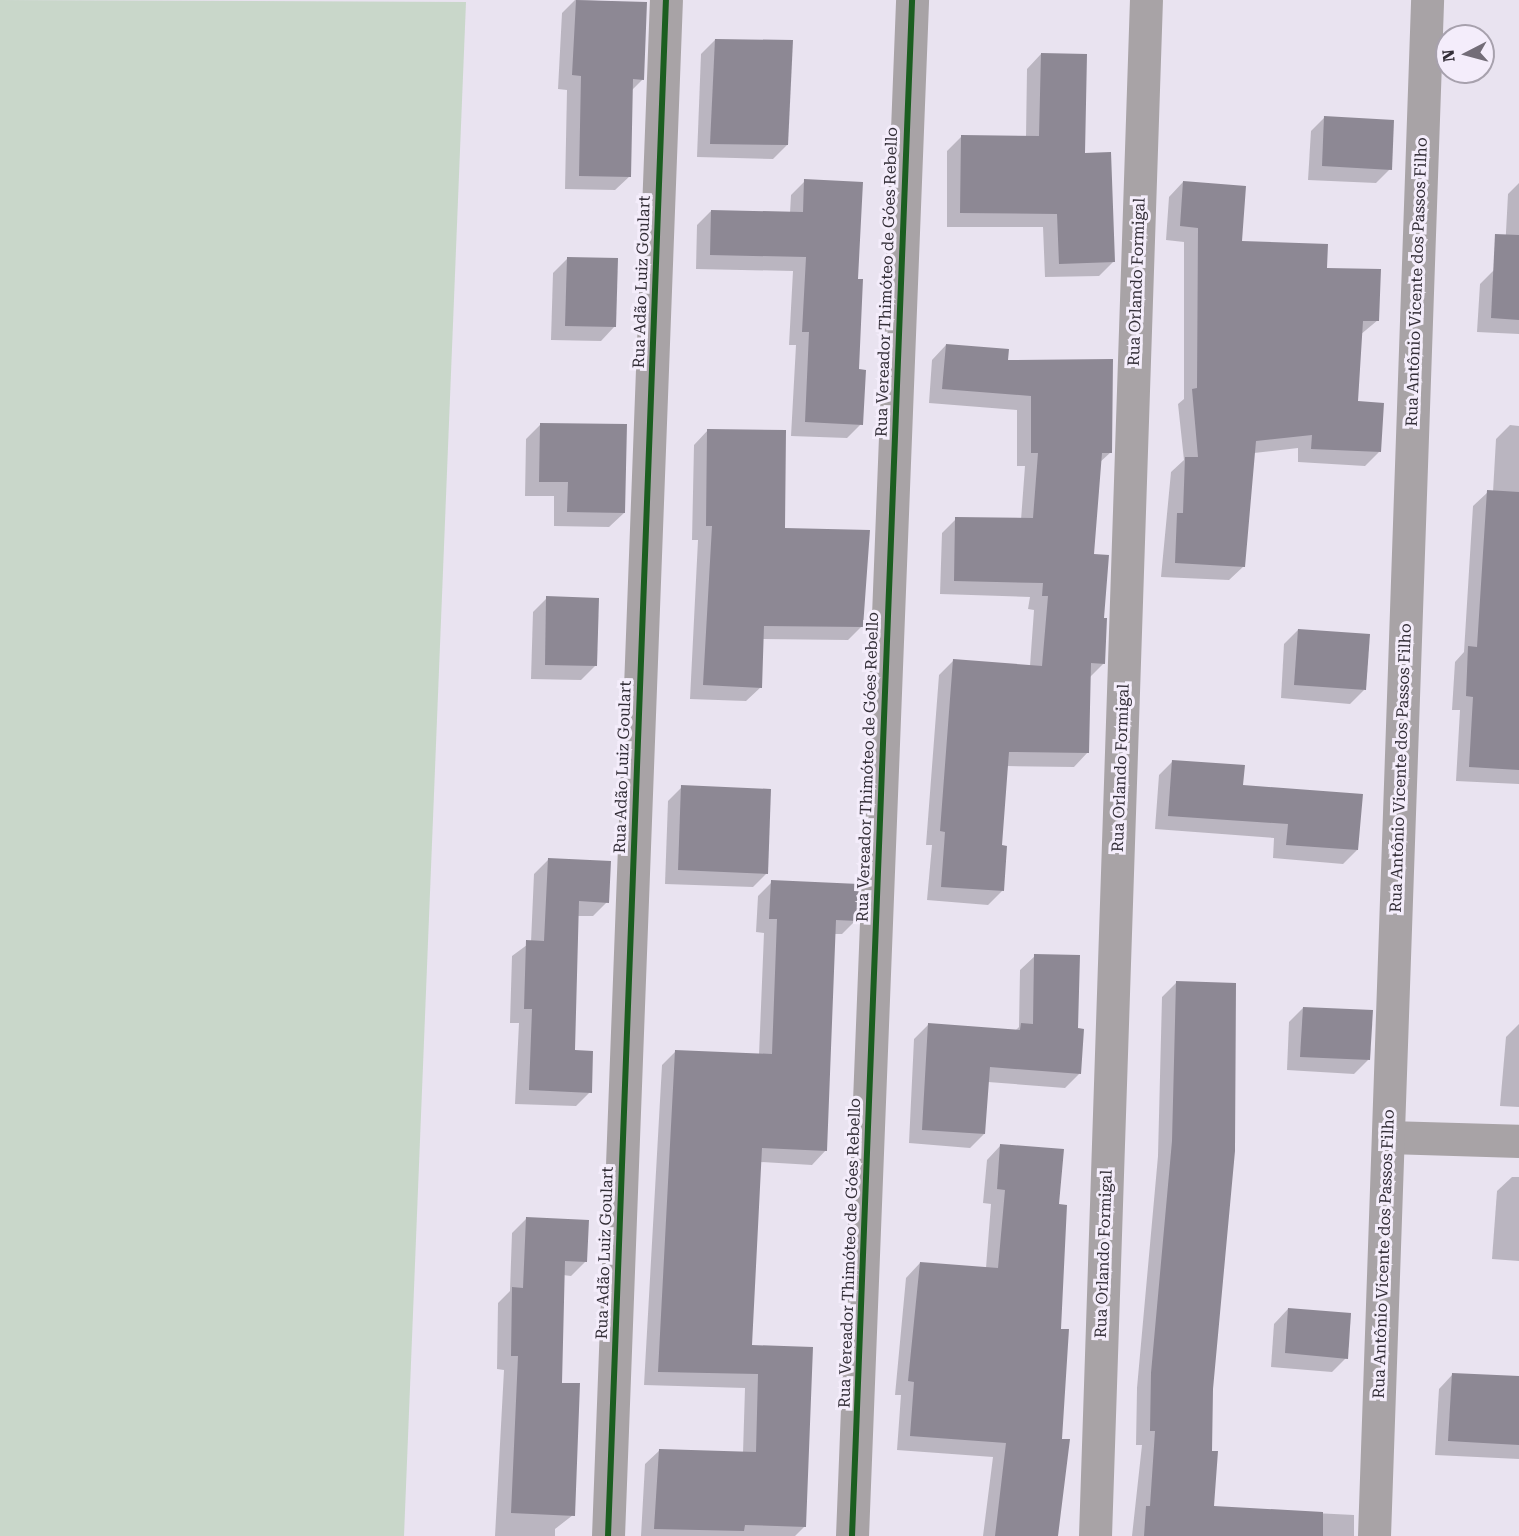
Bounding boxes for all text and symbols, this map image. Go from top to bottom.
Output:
north arrow [1435,24,1495,84]
text: N [1438,49,1459,63]
street label: Rua Vereador Thimóteo de Góes Rebello [872,127,902,437]
street label: Rua Antônio Vicente dos Passos Filho [1402,137,1432,427]
street label: Rua Adão Luiz Goulart [629,195,655,369]
street label: Rua Orlando Formigal [1124,198,1150,366]
street label: Rua Vereador Thimóteo de Góes Rebello [853,612,883,922]
street label: Rua Antônio Vicente dos Passos Filho [1386,623,1416,913]
street label: Rua Adão Luiz Goulart [610,680,636,854]
street label: Rua Orlando Formigal [1108,684,1134,852]
street label: Rua Vereador Thimóteo de Góes Rebello [835,1098,865,1408]
street label: Rua Antônio Vicente dos Passos Filho [1369,1109,1399,1399]
street label: Rua Adão Luiz Goulart [592,1166,618,1340]
street label: Rua Orlando Formigal [1091,1170,1117,1338]

